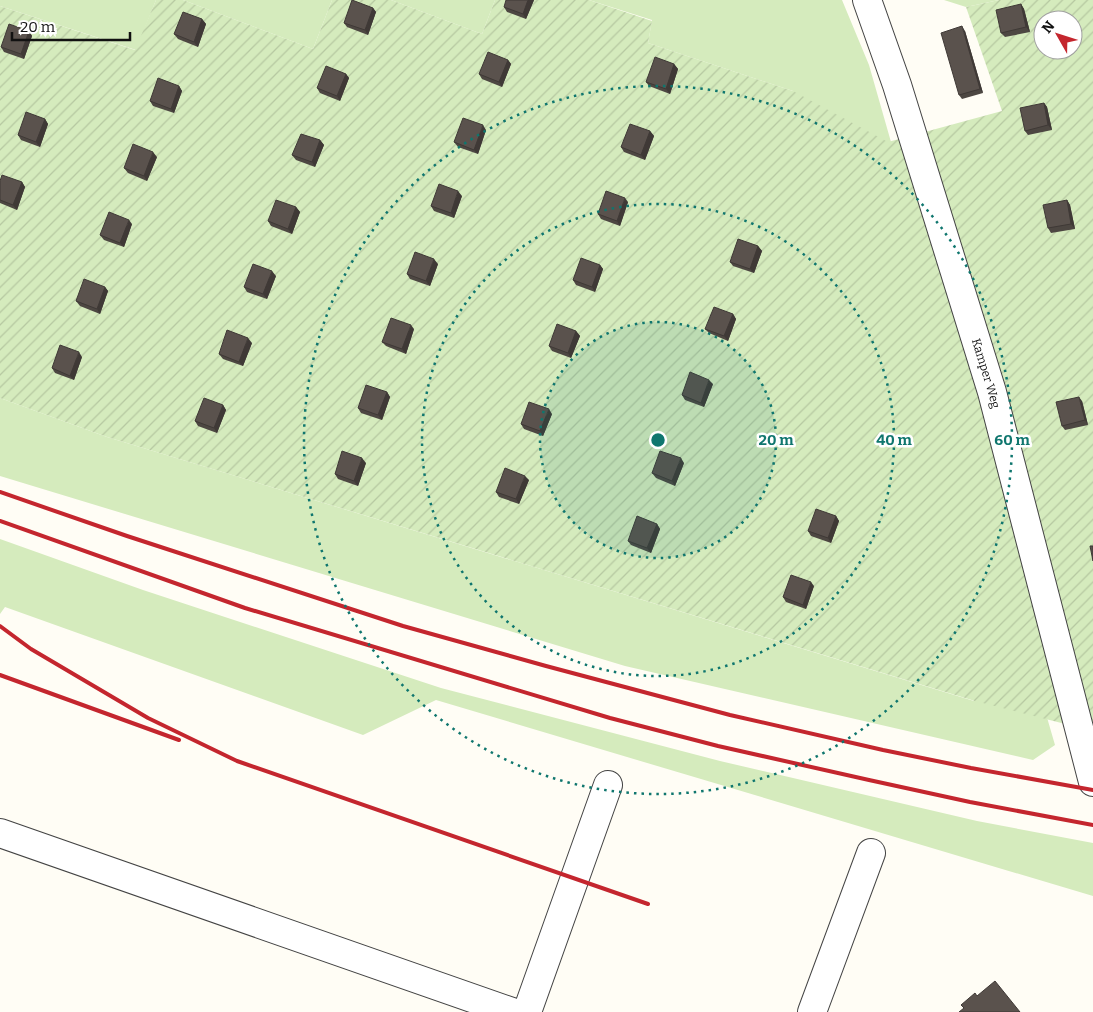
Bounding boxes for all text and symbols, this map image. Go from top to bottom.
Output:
scale bar [12,10,130,42]
north arrow [1033,10,1083,60]
text: N [1038,17,1058,37]
text: 20 m [20,18,56,36]
street label: Kamper Weg [969,337,1003,410]
centre of rings [649,431,667,449]
text: 20 m [759,431,794,449]
text: 40 m [876,431,913,449]
text: 60 m [994,431,1030,449]

